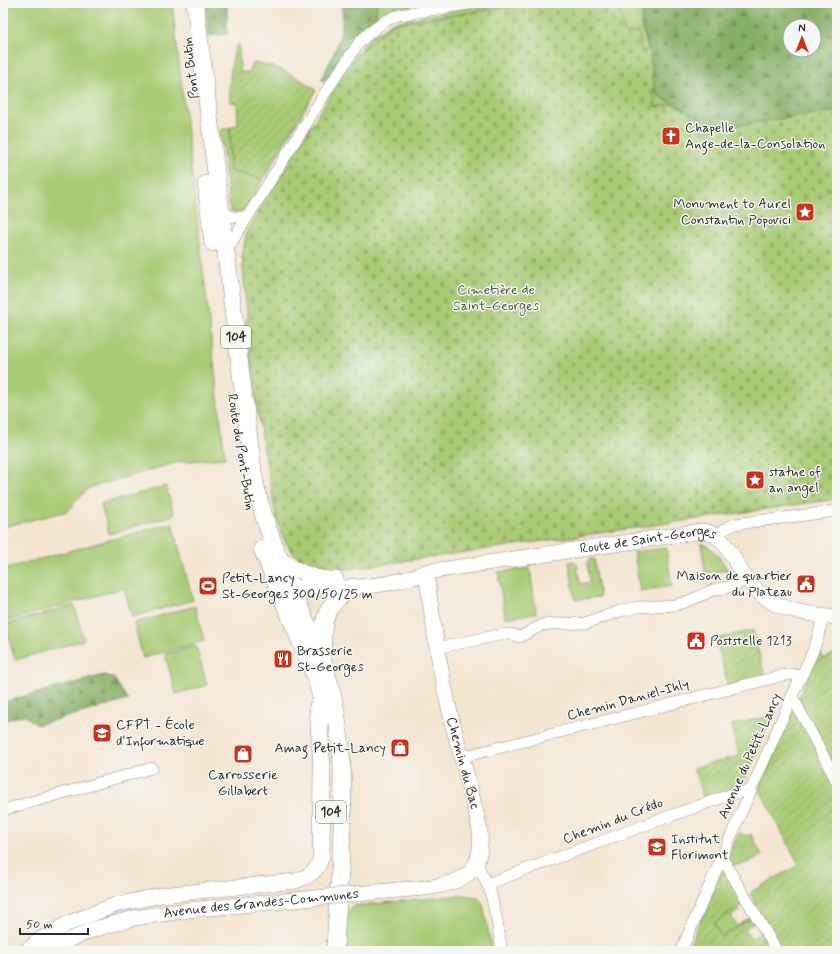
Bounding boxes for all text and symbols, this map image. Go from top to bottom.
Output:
north arrow [782,18,822,58]
text: N [798,22,806,36]
street label: Pont Butin [178,36,204,100]
place label: Chapelle Ange-de-la-Consolation [685,119,825,155]
church icon: Chapelle Ange-de-la-Consolation [660,125,682,147]
place label: Monument to Aurel Constantin Popovici [673,195,791,229]
place icon: Monument to Aurel Constantin Popovici [794,201,816,223]
park label: Cimetière de Saint-Georges [453,281,539,316]
road number: 104 [221,326,251,348]
street label: Route du Pont-Butin [223,393,259,511]
place label: statue of an angel [769,463,821,498]
place icon: statue of an angel [744,469,766,491]
street label: Route de Saint-Georges [579,522,720,558]
place label: Maison de quartier du Plateau [677,567,792,601]
place label: Petit-Lancy St-Georges 300/50/25 m [222,569,373,604]
public building icon: Maison de quartier du Plateau [795,573,817,595]
sports icon: Petit-Lancy St-Georges 300/50/25 m [197,575,219,597]
public building icon: Poststelle 1213 [685,630,707,652]
place label: Poststelle 1213 [710,632,792,650]
place label: Brasserie St-Georges [297,642,364,677]
restaurant icon: Brasserie St-Georges [272,648,294,670]
street label: Chemin Daniel-Ihly [565,675,691,725]
street label: Avenue du Petit-Lancy [714,690,786,822]
street label: Chemin du Bac [442,715,484,811]
place label: CFPT - École d'Informatique [116,716,205,752]
school or university icon: CFPT - École d'Informatique [91,722,113,744]
shop icon: Amag Petit-Lancy [389,737,411,759]
place label: Amag Petit-Lancy [275,739,386,759]
shop icon: Carrosserie Gillabert [232,743,254,765]
place label: Carrosserie Gillabert [208,766,278,800]
street label: Chemin du Crédo [560,794,666,848]
road number: 104 [316,801,346,823]
place label: Institut Florimont [671,830,729,864]
school or university icon: Institut Florimont [646,836,668,858]
street label: Avenue des Grandes-Communes [162,885,360,923]
scale bar [20,910,88,936]
text: 50 m [26,917,53,933]

